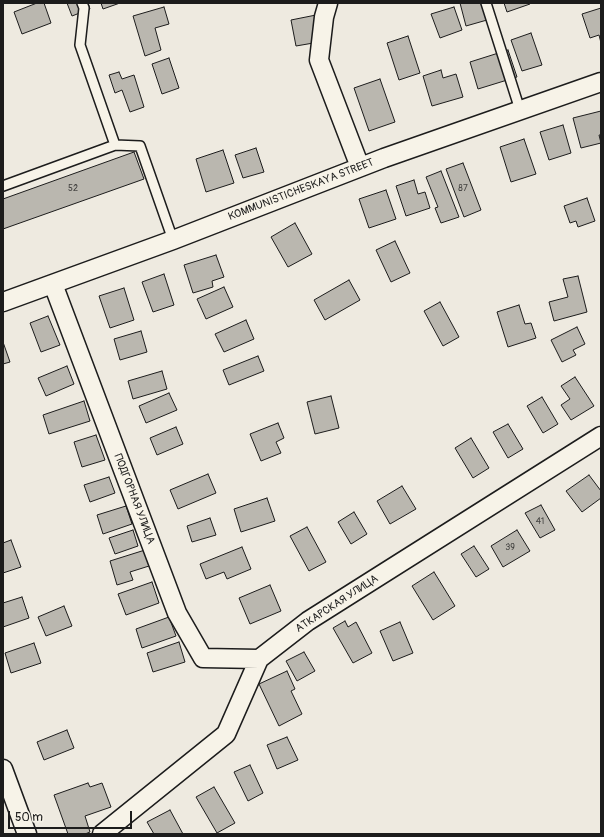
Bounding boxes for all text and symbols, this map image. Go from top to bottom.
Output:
street label: KOMMUNISTICHESKAYA STREET [226,156,376,224]
house number: 52 [68,184,78,194]
house number: 87 [458,184,468,194]
street label: ПОДГОРНАЯ УЛИЦА [111,452,157,546]
house number: 41 [536,517,544,527]
house number: 39 [505,543,515,553]
street label: АТКАРСКАЯ УЛИЦА [293,572,381,636]
scale bar [10,803,134,829]
text: 50 m [15,810,43,825]

